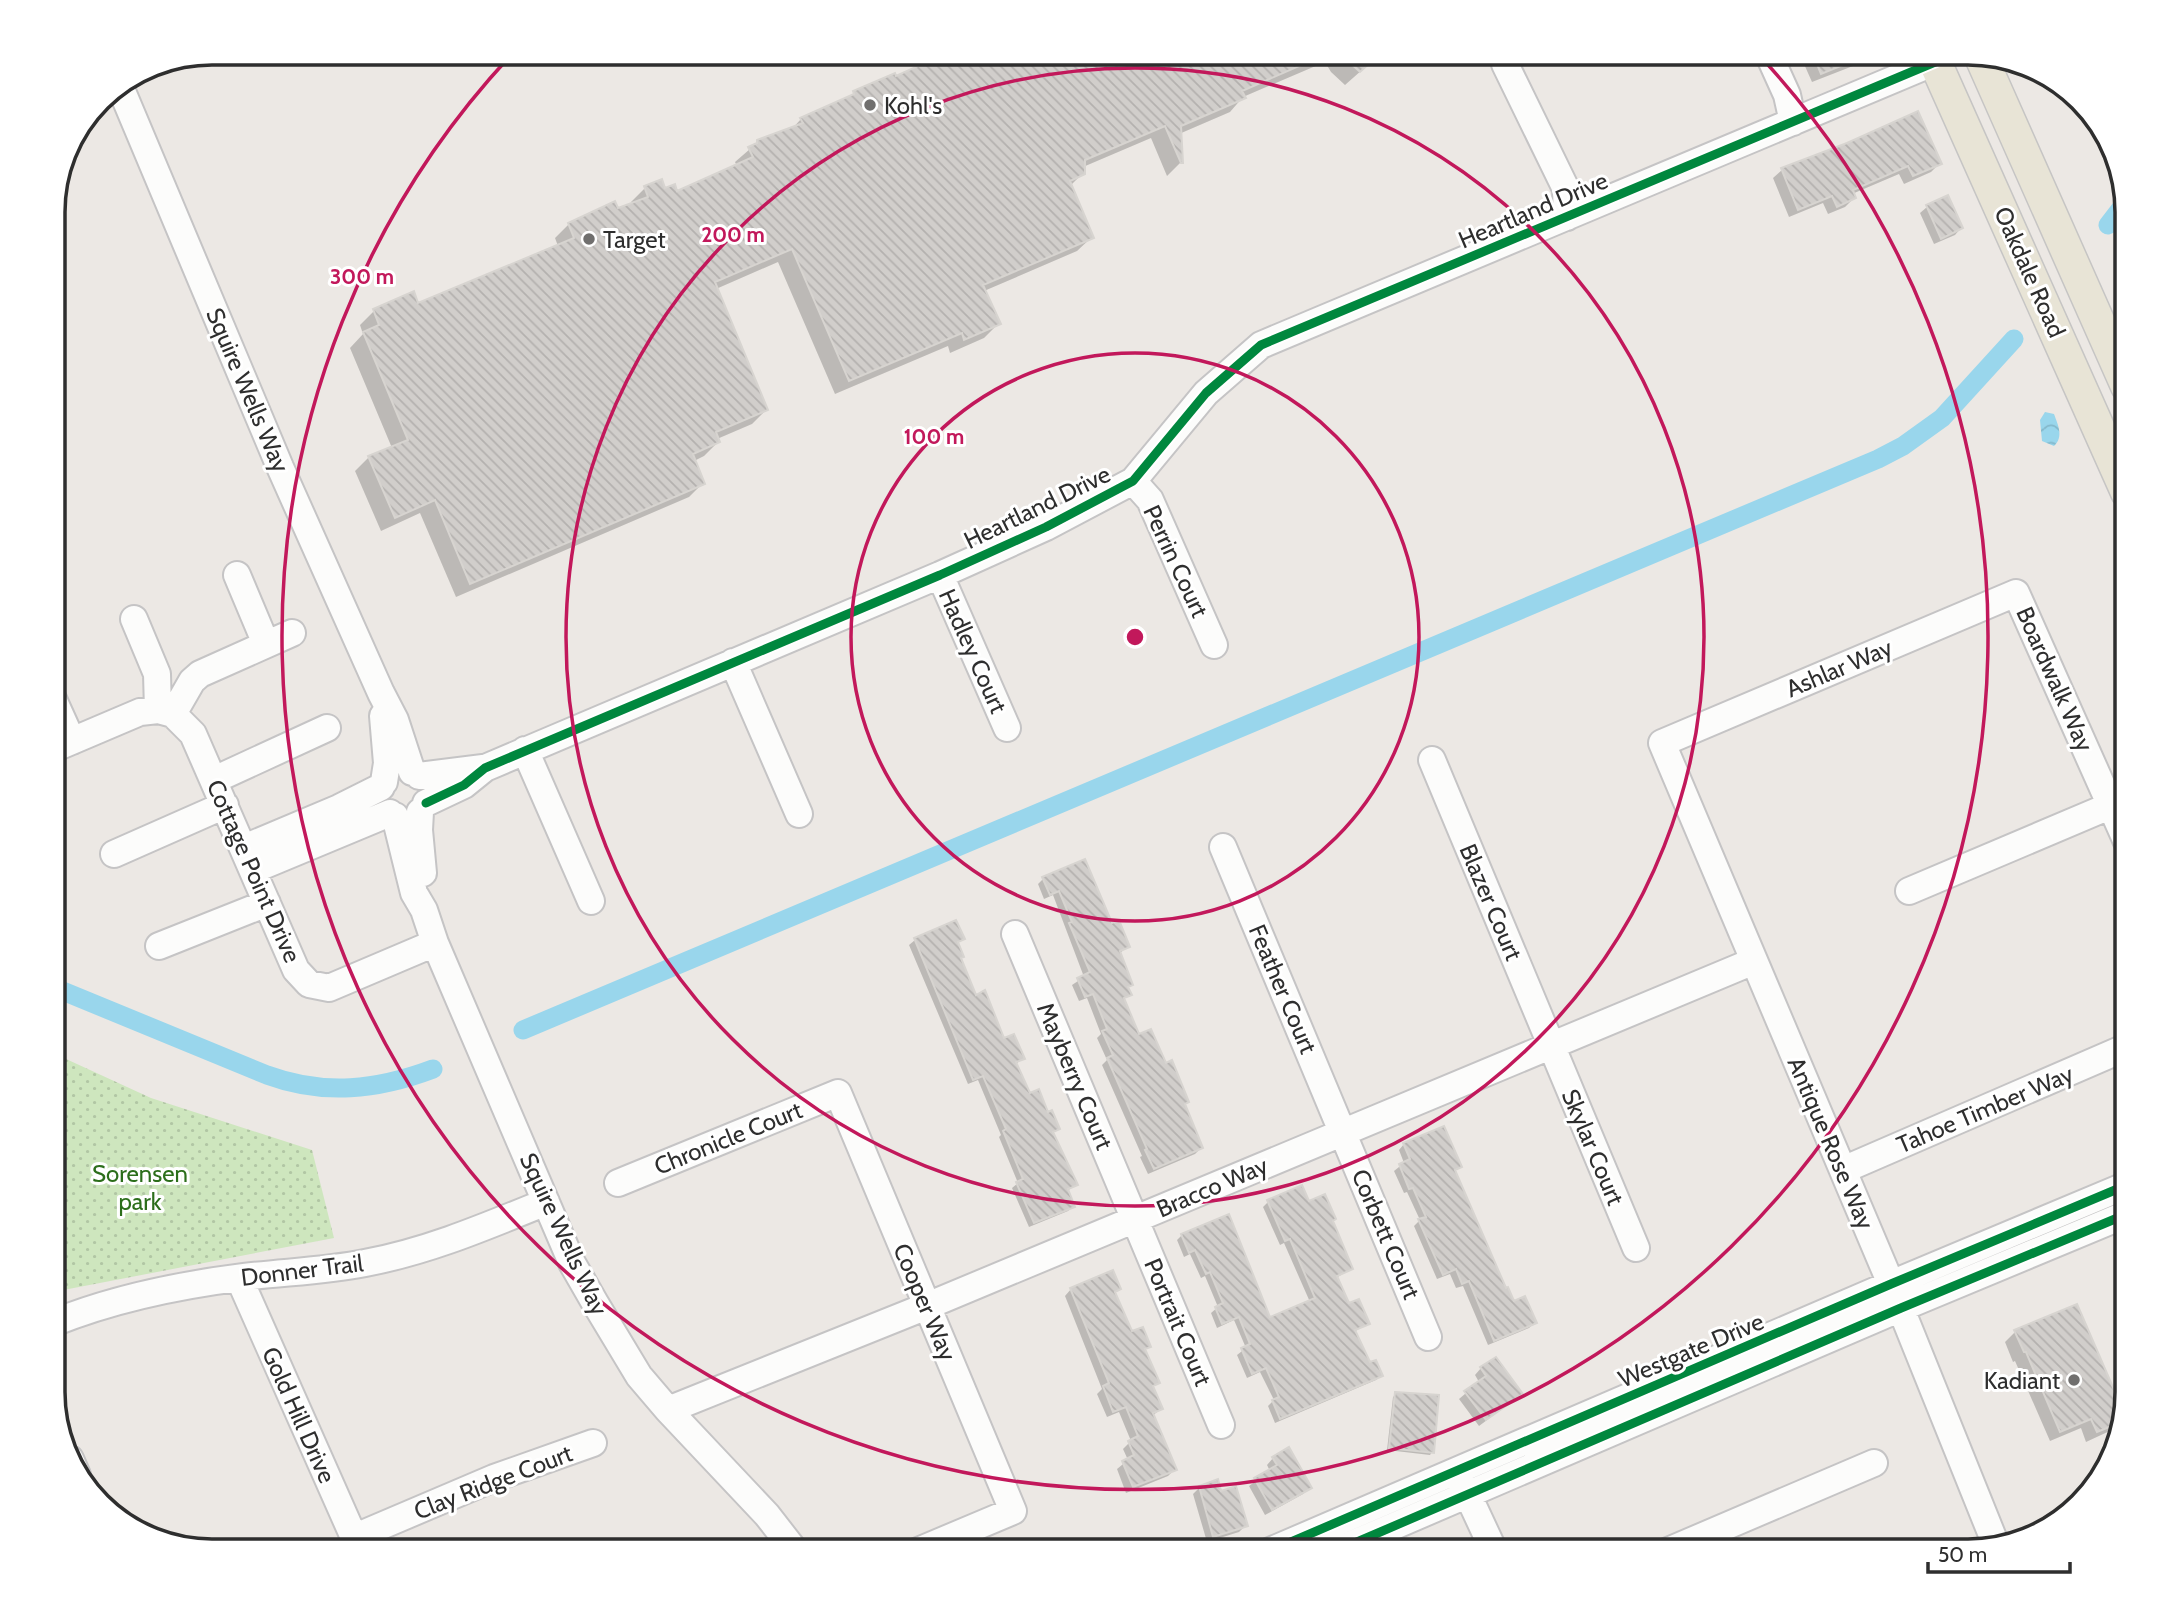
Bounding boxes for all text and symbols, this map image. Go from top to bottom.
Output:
place label: Kohl's [884,91,942,120]
marker: Kohl's [862,97,878,113]
street label: Heartland Drive [1454,166,1612,254]
street label: Oakdale Road [1988,202,2072,342]
text: 200 m [701,222,765,247]
place label: Target [603,225,666,254]
marker: Target [581,231,597,247]
text: 300 m [330,264,394,289]
street label: Squire Wells Way [200,303,296,477]
text: 100 m [904,424,964,449]
street label: Heartland Drive [959,459,1115,555]
street label: Perrin Court [1137,500,1215,622]
street label: Hadley Court [933,584,1013,718]
street label: Boardwalk Way [2010,602,2100,756]
centre of rings [1123,625,1147,649]
street label: Ashlar Way [1781,633,1897,703]
street label: Cottage Point Drive [201,775,307,967]
street label: Blazer Court [1454,839,1528,965]
street label: Feather Court [1243,920,1323,1058]
street label: Mayberry Court [1031,998,1119,1154]
street label: Antique Rose Way [1782,1052,1880,1234]
street label: Tahoe Timber Way [1892,1059,2078,1159]
street label: Skylar Court [1556,1085,1630,1209]
street label: Chronicle Court [650,1095,806,1181]
street label: Squire Wells Way [514,1148,614,1320]
street label: Bracco Way [1152,1151,1272,1223]
park label: Sorensen park [92,1159,188,1216]
street label: Corbett Court [1346,1165,1426,1303]
street label: Cooper Way [887,1239,963,1365]
street label: Donner Trail [239,1248,365,1292]
street label: Portrait Court [1138,1254,1218,1390]
street label: Westgate Drive [1614,1306,1768,1394]
street label: Gold Hill Drive [256,1342,342,1488]
place label: Kadiant [1984,1366,2060,1395]
marker: Kadiant [2066,1372,2082,1388]
street label: Clay Ridge Court [410,1438,576,1526]
scale bar [1928,1530,2070,1574]
text: 50 m [1938,1542,1987,1567]

